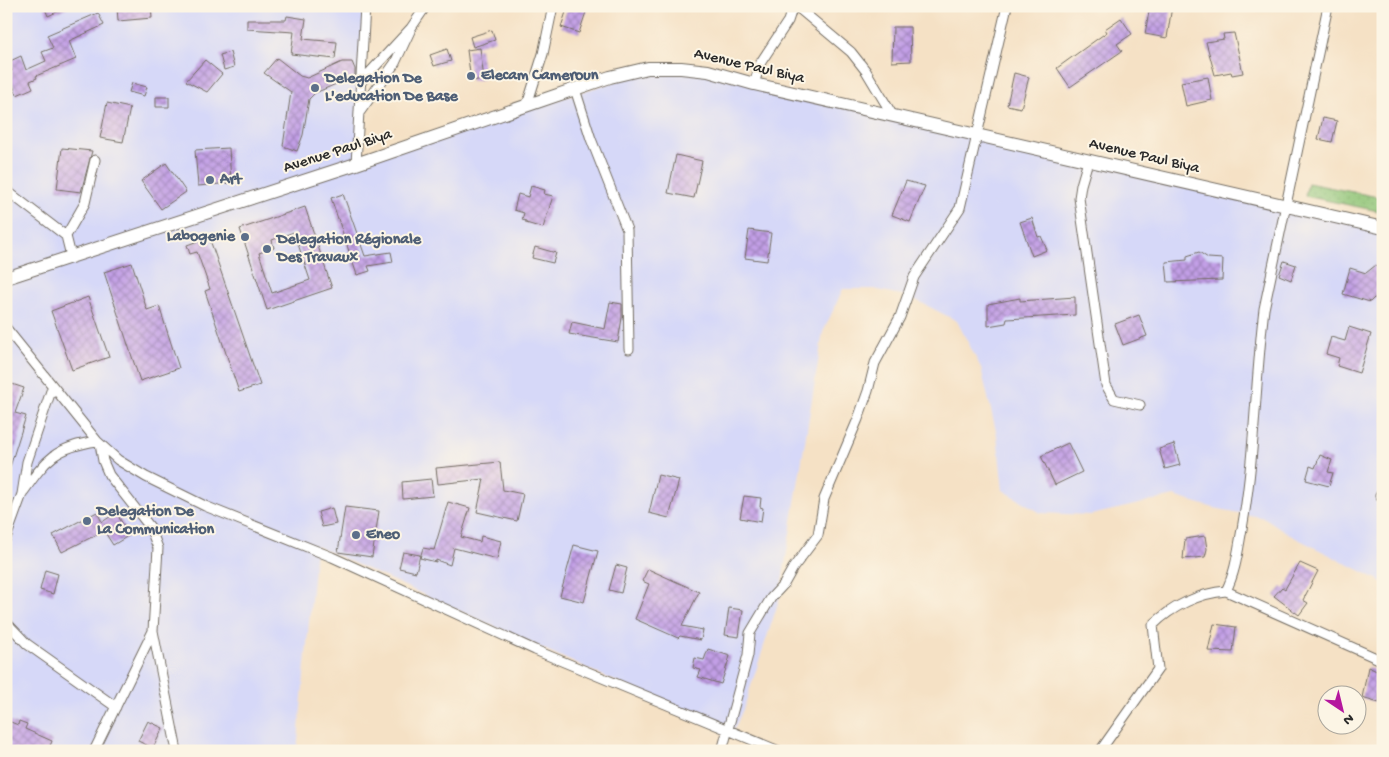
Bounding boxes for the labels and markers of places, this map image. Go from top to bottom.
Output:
place label: Elecam Cameroun [481,67,599,86]
place label: Delegation De L'education De Base [323,70,459,107]
marker: Elecam Cameroun [465,70,477,82]
marker: Delegation De L'education De Base [309,82,321,94]
place label: Art [219,171,243,190]
marker: Art [204,174,216,186]
place label: Labogenie [167,228,236,247]
marker: Labogenie [239,231,251,243]
place label: Delegation Régionale Des Travaux [275,231,422,268]
marker: Delegation Régionale Des Travaux [261,243,273,255]
place label: Delegation De La Communication [95,503,214,540]
marker: Delegation De La Communication [81,515,93,527]
place label: Eneo [366,526,401,545]
marker: Eneo [350,529,362,541]

